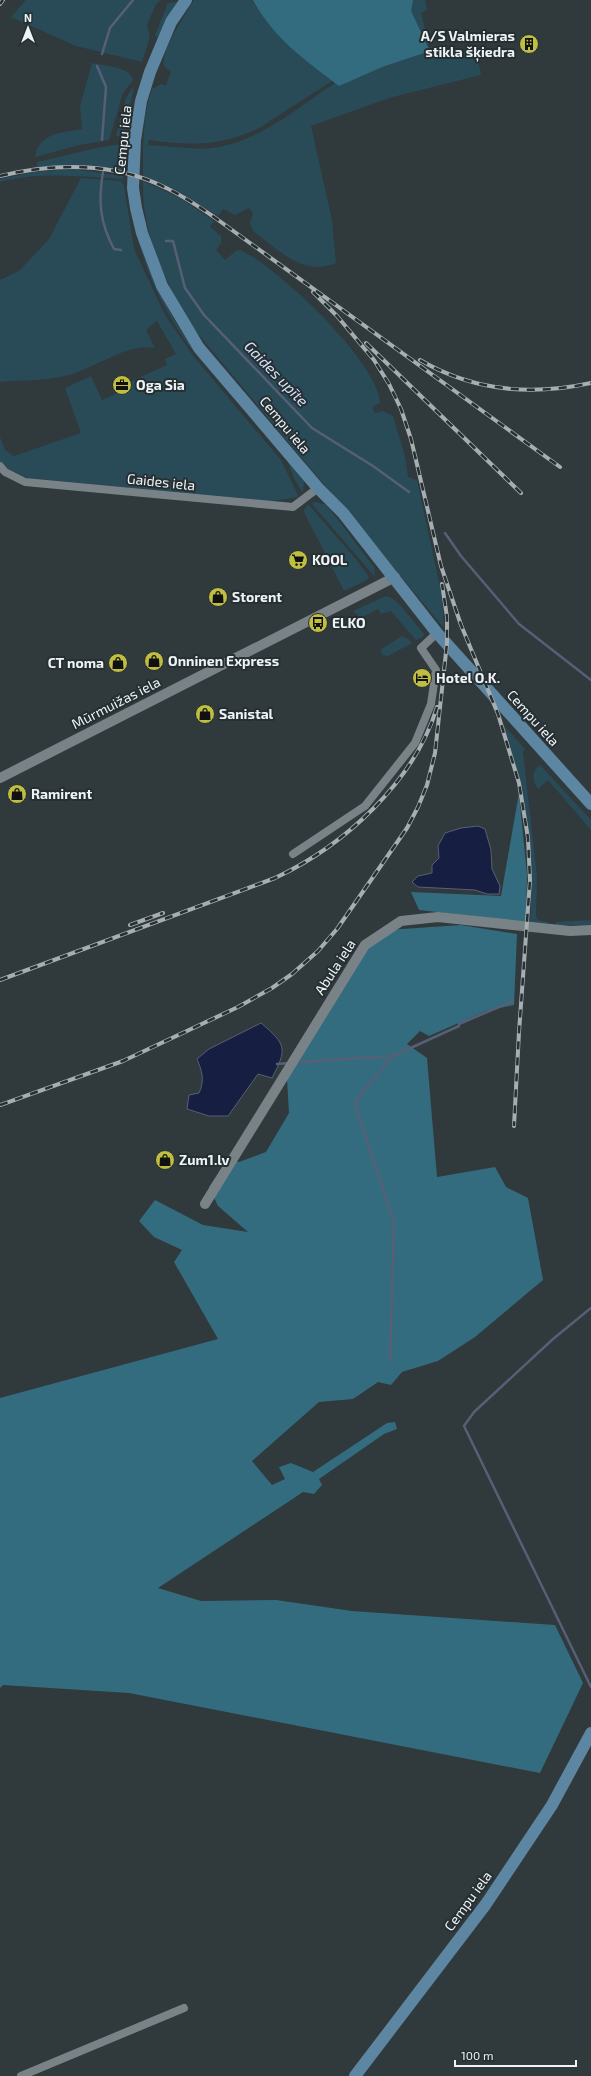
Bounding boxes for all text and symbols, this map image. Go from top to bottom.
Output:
north arrow [8,8,48,48]
text: N [24,11,32,24]
place label: A/S Valmieras stikla šķiedra [421,27,515,62]
building icon: A/S Valmieras stikla šķiedra [518,33,540,55]
street label: Cempu iela [110,104,135,176]
water label: Gaides upīte [241,337,312,410]
office icon: Oga Sia [111,374,133,396]
place label: Oga Sia [136,376,185,393]
street label: Cempu iela [256,392,314,457]
street label: Gaides iela [126,469,196,494]
supermarket icon: KOOL [287,549,309,571]
place label: KOOL [312,551,348,568]
shop icon: Storent [207,586,229,608]
place label: Storent [232,588,282,605]
bus stop icon: ELKO [307,612,329,634]
place label: ELKO [332,614,366,631]
shop icon: Onninen Express [143,650,165,672]
shop icon: CT noma [107,652,129,674]
place label: Onninen Express [168,652,279,669]
place label: CT noma [48,654,104,671]
hotel icon: Hotel O.K. [411,667,433,689]
place label: Hotel O.K. [436,669,500,686]
street label: Mūrmuižas iela [68,673,163,732]
street label: Cempu iela [504,686,563,749]
shop icon: Sanistal [194,703,216,725]
place label: Sanistal [219,705,274,722]
shop icon: Ramirent [6,783,28,805]
place label: Ramirent [31,785,92,802]
street label: Abula iela [310,936,359,998]
shop icon: Zum1.lv [154,1149,176,1171]
place label: Zum1.lv [179,1151,230,1168]
street label: Cempu iela [440,1867,495,1934]
scale bar [455,2042,576,2068]
text: 100 m [461,2048,493,2062]

